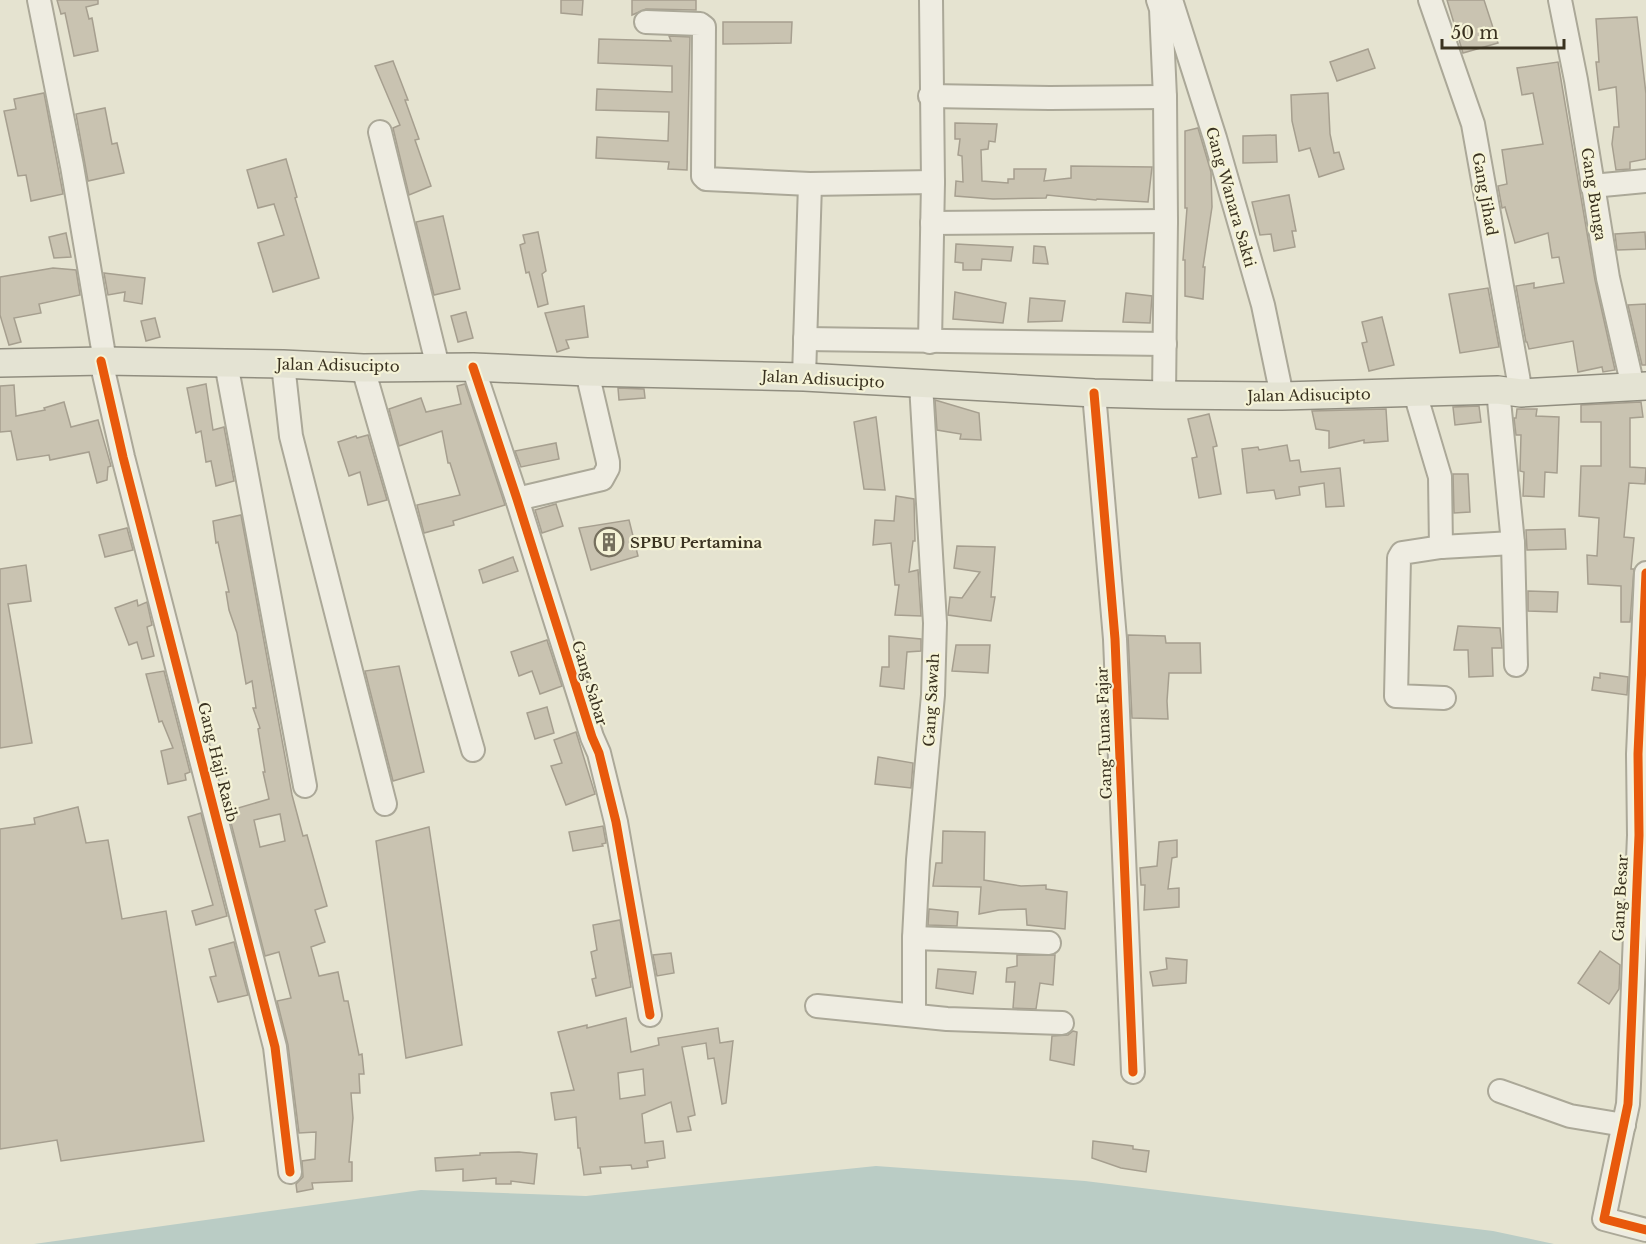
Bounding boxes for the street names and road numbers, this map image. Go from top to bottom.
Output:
street label: Gang Wanara Sakti [1202,125,1260,269]
street label: Gang Bunga [1577,146,1611,243]
street label: Gang Jihad [1468,151,1502,237]
street label: Jalan Adisucipto [274,354,400,376]
street label: Jalan Adisucipto [759,366,885,392]
street label: Jalan Adisucipto [1245,384,1371,406]
street label: Gang Sabar [568,638,612,729]
street label: Gang Sawah [919,653,943,747]
street label: Gang Tunas Fajar [1092,665,1116,800]
street label: Gang Haji Rasib [194,700,242,824]
street label: Gang Besar [1608,853,1632,942]

